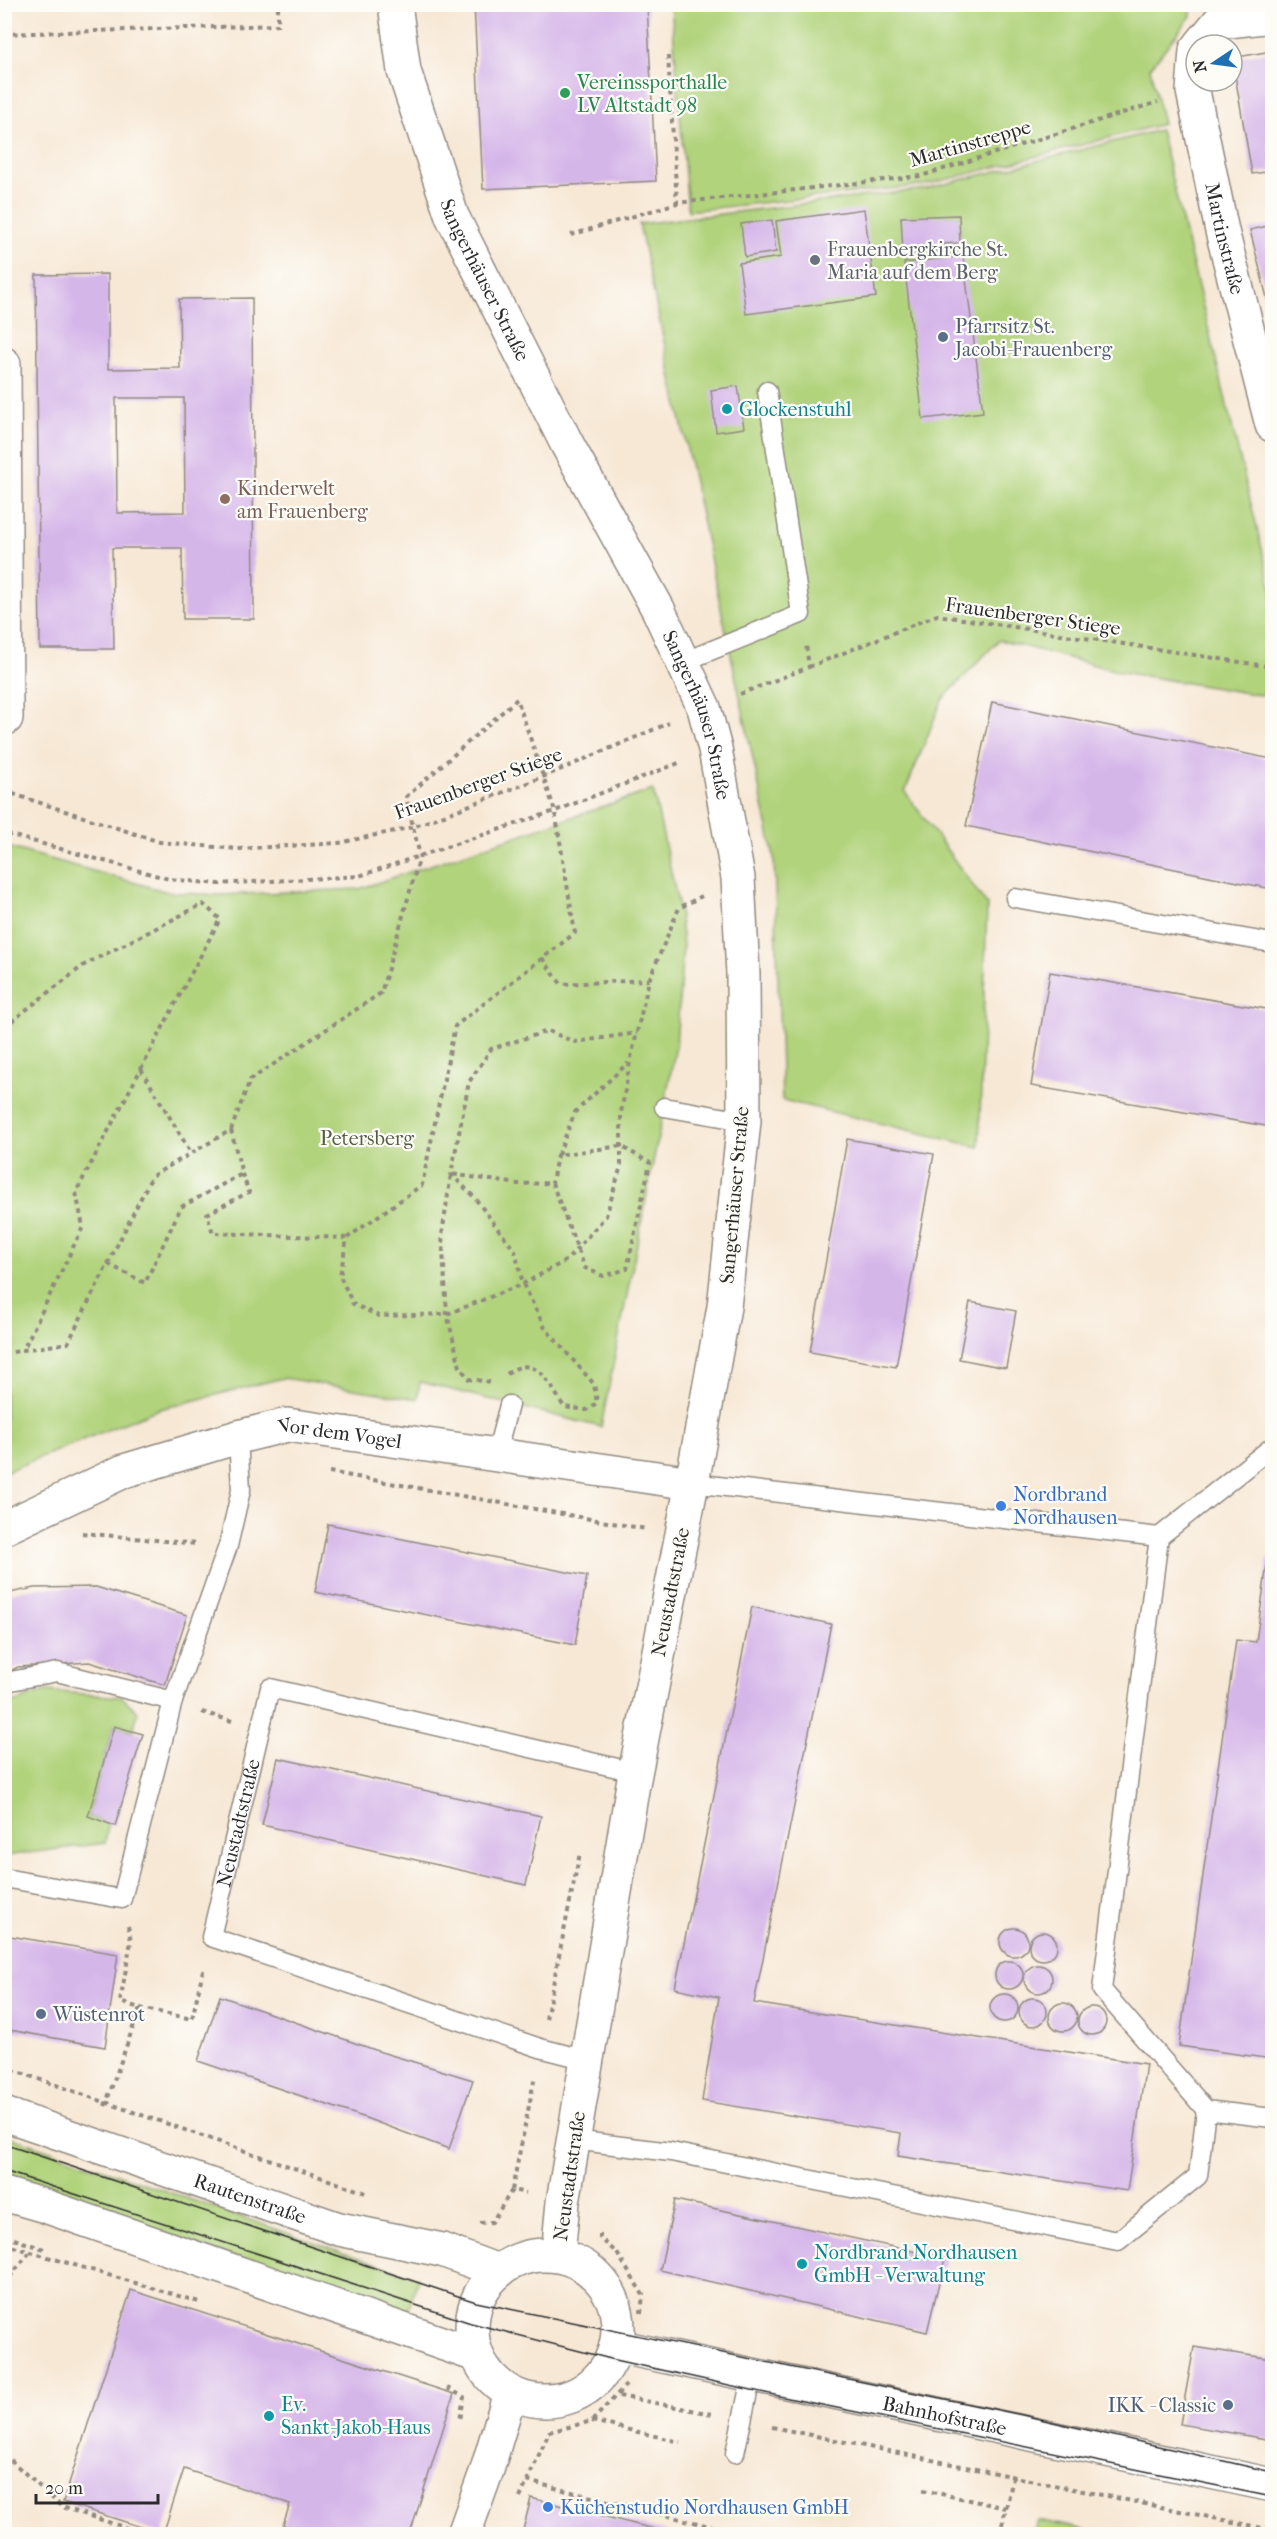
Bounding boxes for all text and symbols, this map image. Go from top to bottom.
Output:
north arrow [1184,33,1244,93]
text: N [1189,57,1210,74]
place label: Vereinssporthalle LV Altstadt 98 [576,71,727,117]
marker: Vereinssporthalle LV Altstadt 98 [558,86,572,100]
street label: Martinstreppe [907,115,1034,172]
street label: Martinstraße [1200,181,1249,297]
street label: Sangerhäuser Straße [435,196,534,365]
place label: Frauenbergkirche St. Maria auf dem Berg [827,238,1008,284]
marker: Frauenbergkirche St. Maria auf dem Berg [808,253,822,267]
place label: Pfarrsitz St. Jacobi-Frauenberg [953,315,1113,361]
marker: Pfarrsitz St. Jacobi-Frauenberg [936,330,950,344]
place label: Glockenstuhl [739,398,852,421]
marker: Glockenstuhl [720,402,734,416]
place label: Kinderwelt am Frauenberg [237,477,368,523]
marker: Kinderwelt am Frauenberg [218,492,232,506]
street label: Frauenberger Stiege [944,593,1122,640]
street label: Sangerhäuser Straße [658,627,735,802]
street label: Frauenberger Stiege [391,742,565,825]
street label: Sangerhäuser Straße [715,1105,754,1285]
park label: Petersberg [320,1127,414,1150]
street label: Vor dem Vogel [275,1413,404,1453]
place label: Nordbrand Nordhausen [1013,1483,1118,1529]
marker: Nordbrand Nordhausen [994,1499,1008,1513]
street label: Neustadtstraße [647,1526,694,1659]
street label: Neustadtstraße [212,1757,265,1889]
place label: Wüstenrot [52,2003,145,2026]
marker: Wüstenrot [34,2007,48,2021]
street label: Neustadtstraße [549,2110,590,2242]
street label: Rautenstraße [191,2169,309,2229]
place label: Nordbrand Nordhausen GmbH - Verwaltung [814,2241,1018,2287]
marker: Nordbrand Nordhausen GmbH - Verwaltung [795,2257,809,2271]
street label: Bahnhofstraße [881,2392,1009,2440]
place label: Ev. Sankt-Jakob-Haus [281,2393,431,2439]
place label: IKK - Classic [1108,2394,1216,2417]
marker: IKK - Classic [1221,2398,1235,2412]
marker: Ev. Sankt-Jakob-Haus [262,2409,276,2423]
scale bar [36,2467,158,2505]
text: 20 m [45,2478,83,2499]
place label: Küchenstudio Nordhausen GmbH [560,2496,849,2519]
marker: Küchenstudio Nordhausen GmbH [541,2500,555,2514]

